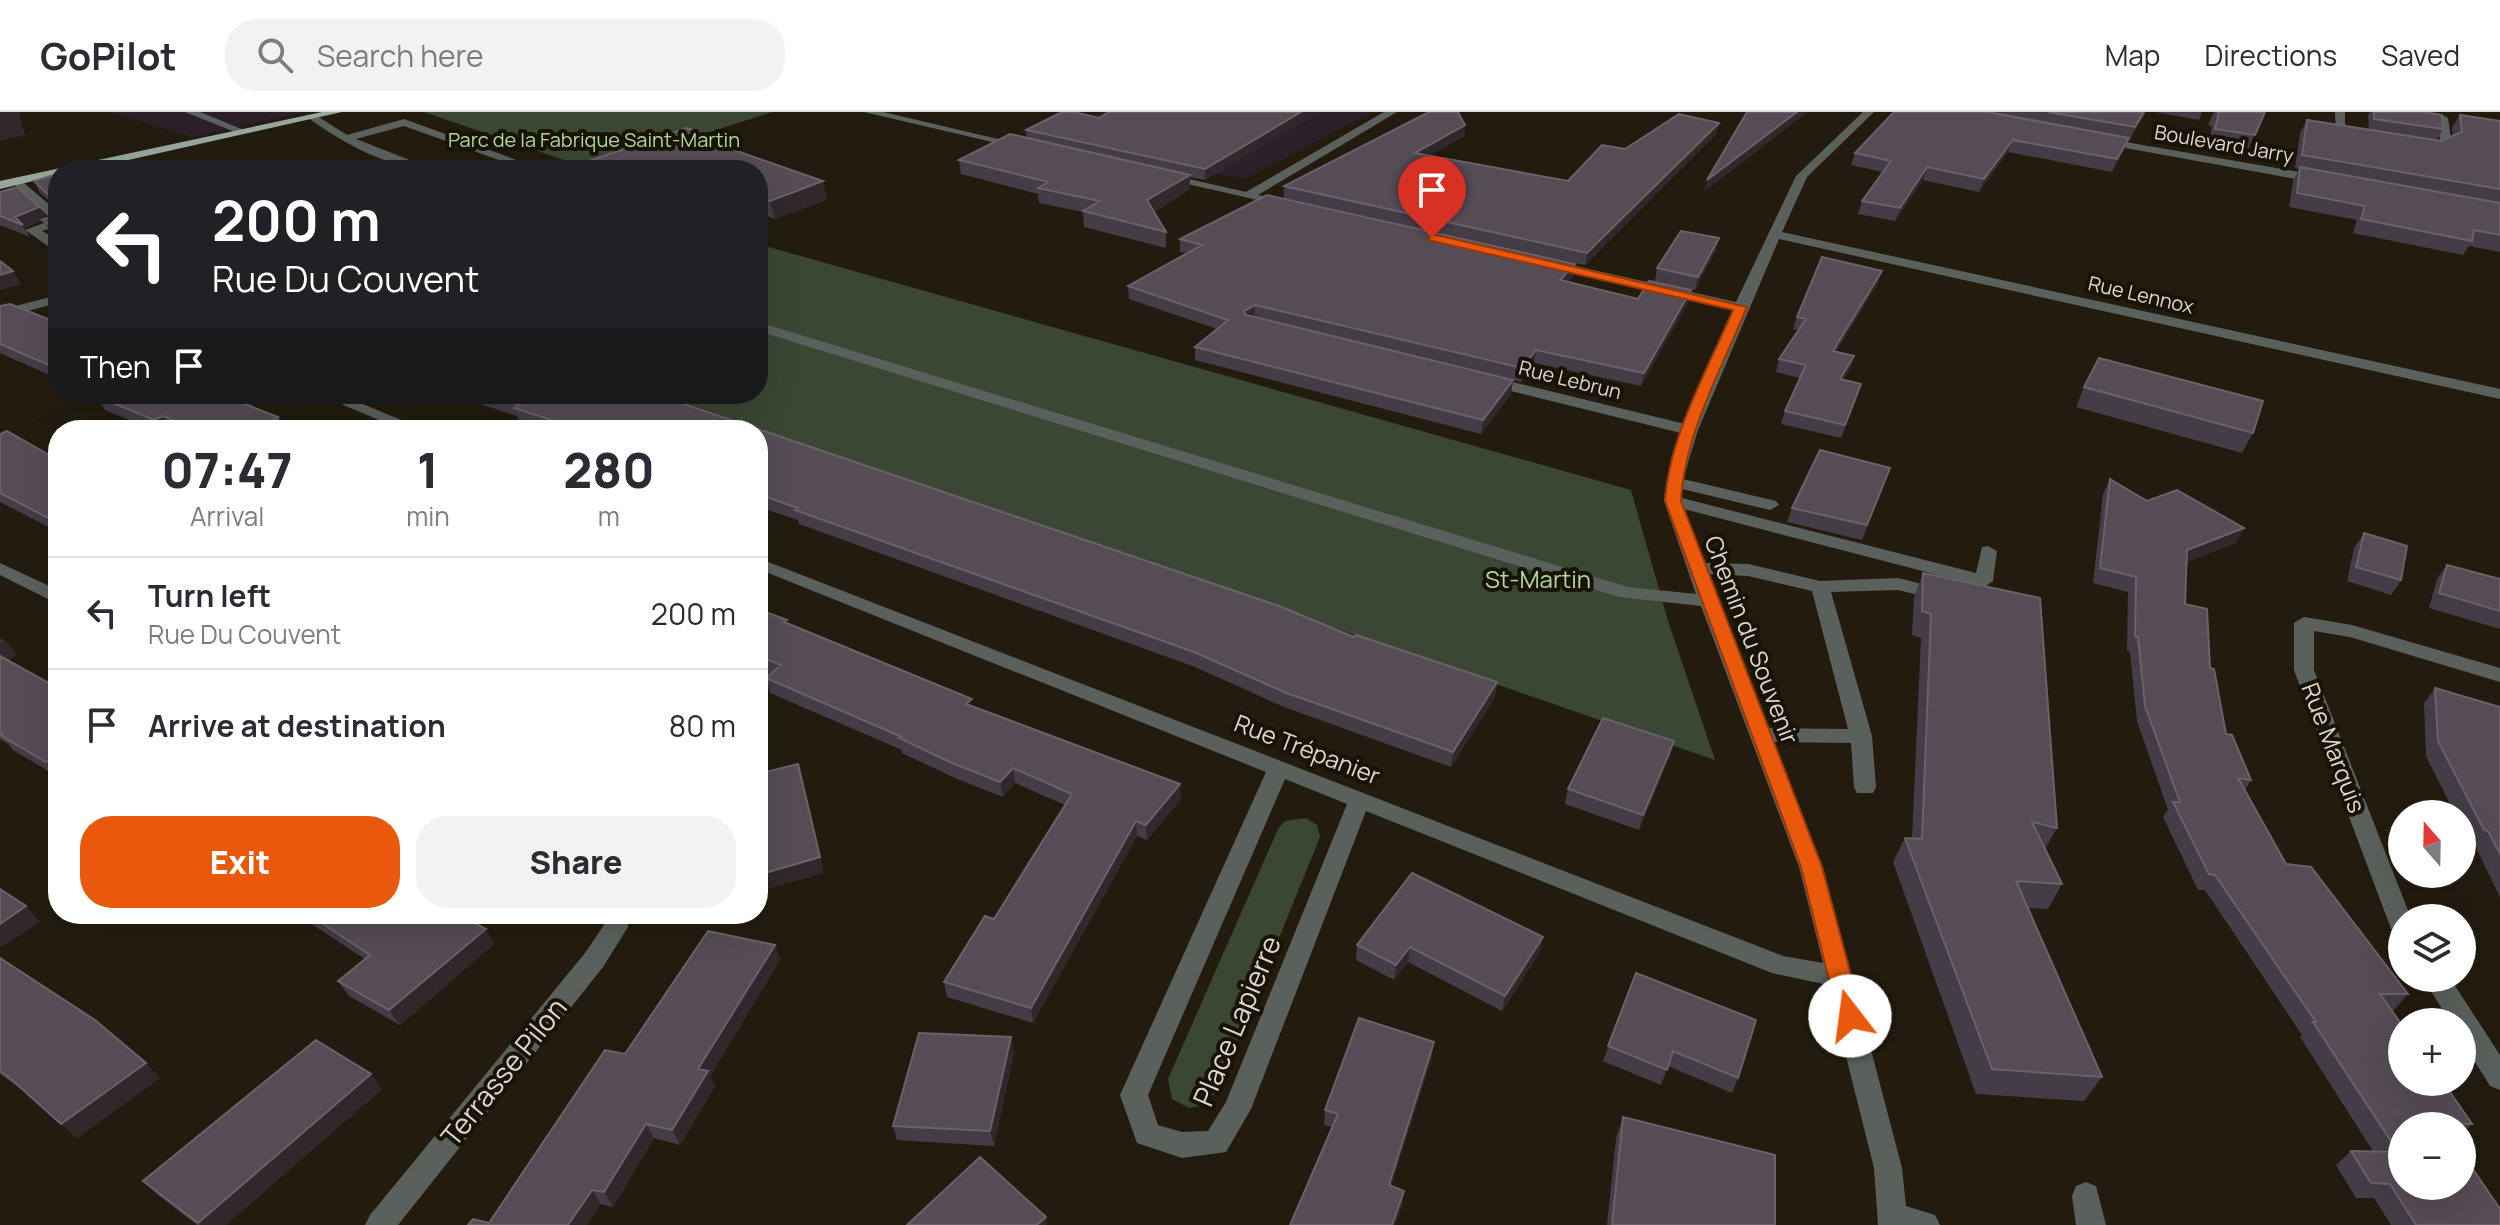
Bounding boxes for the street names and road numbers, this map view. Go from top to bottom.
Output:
street label: Boulevard Jarry [2152,118,2296,169]
street label: Rue Lennox [2086,269,2197,320]
street label: Rue Lebrun [1516,354,1624,405]
street label: Chemin du Souvenir [1697,531,1807,749]
street label: Rue Marquis [2294,678,2374,817]
street label: Rue Trépanier [1230,706,1386,792]
street label: Place Lapierre [1183,930,1289,1112]
street label: Terrasse Pilon [432,989,575,1153]

